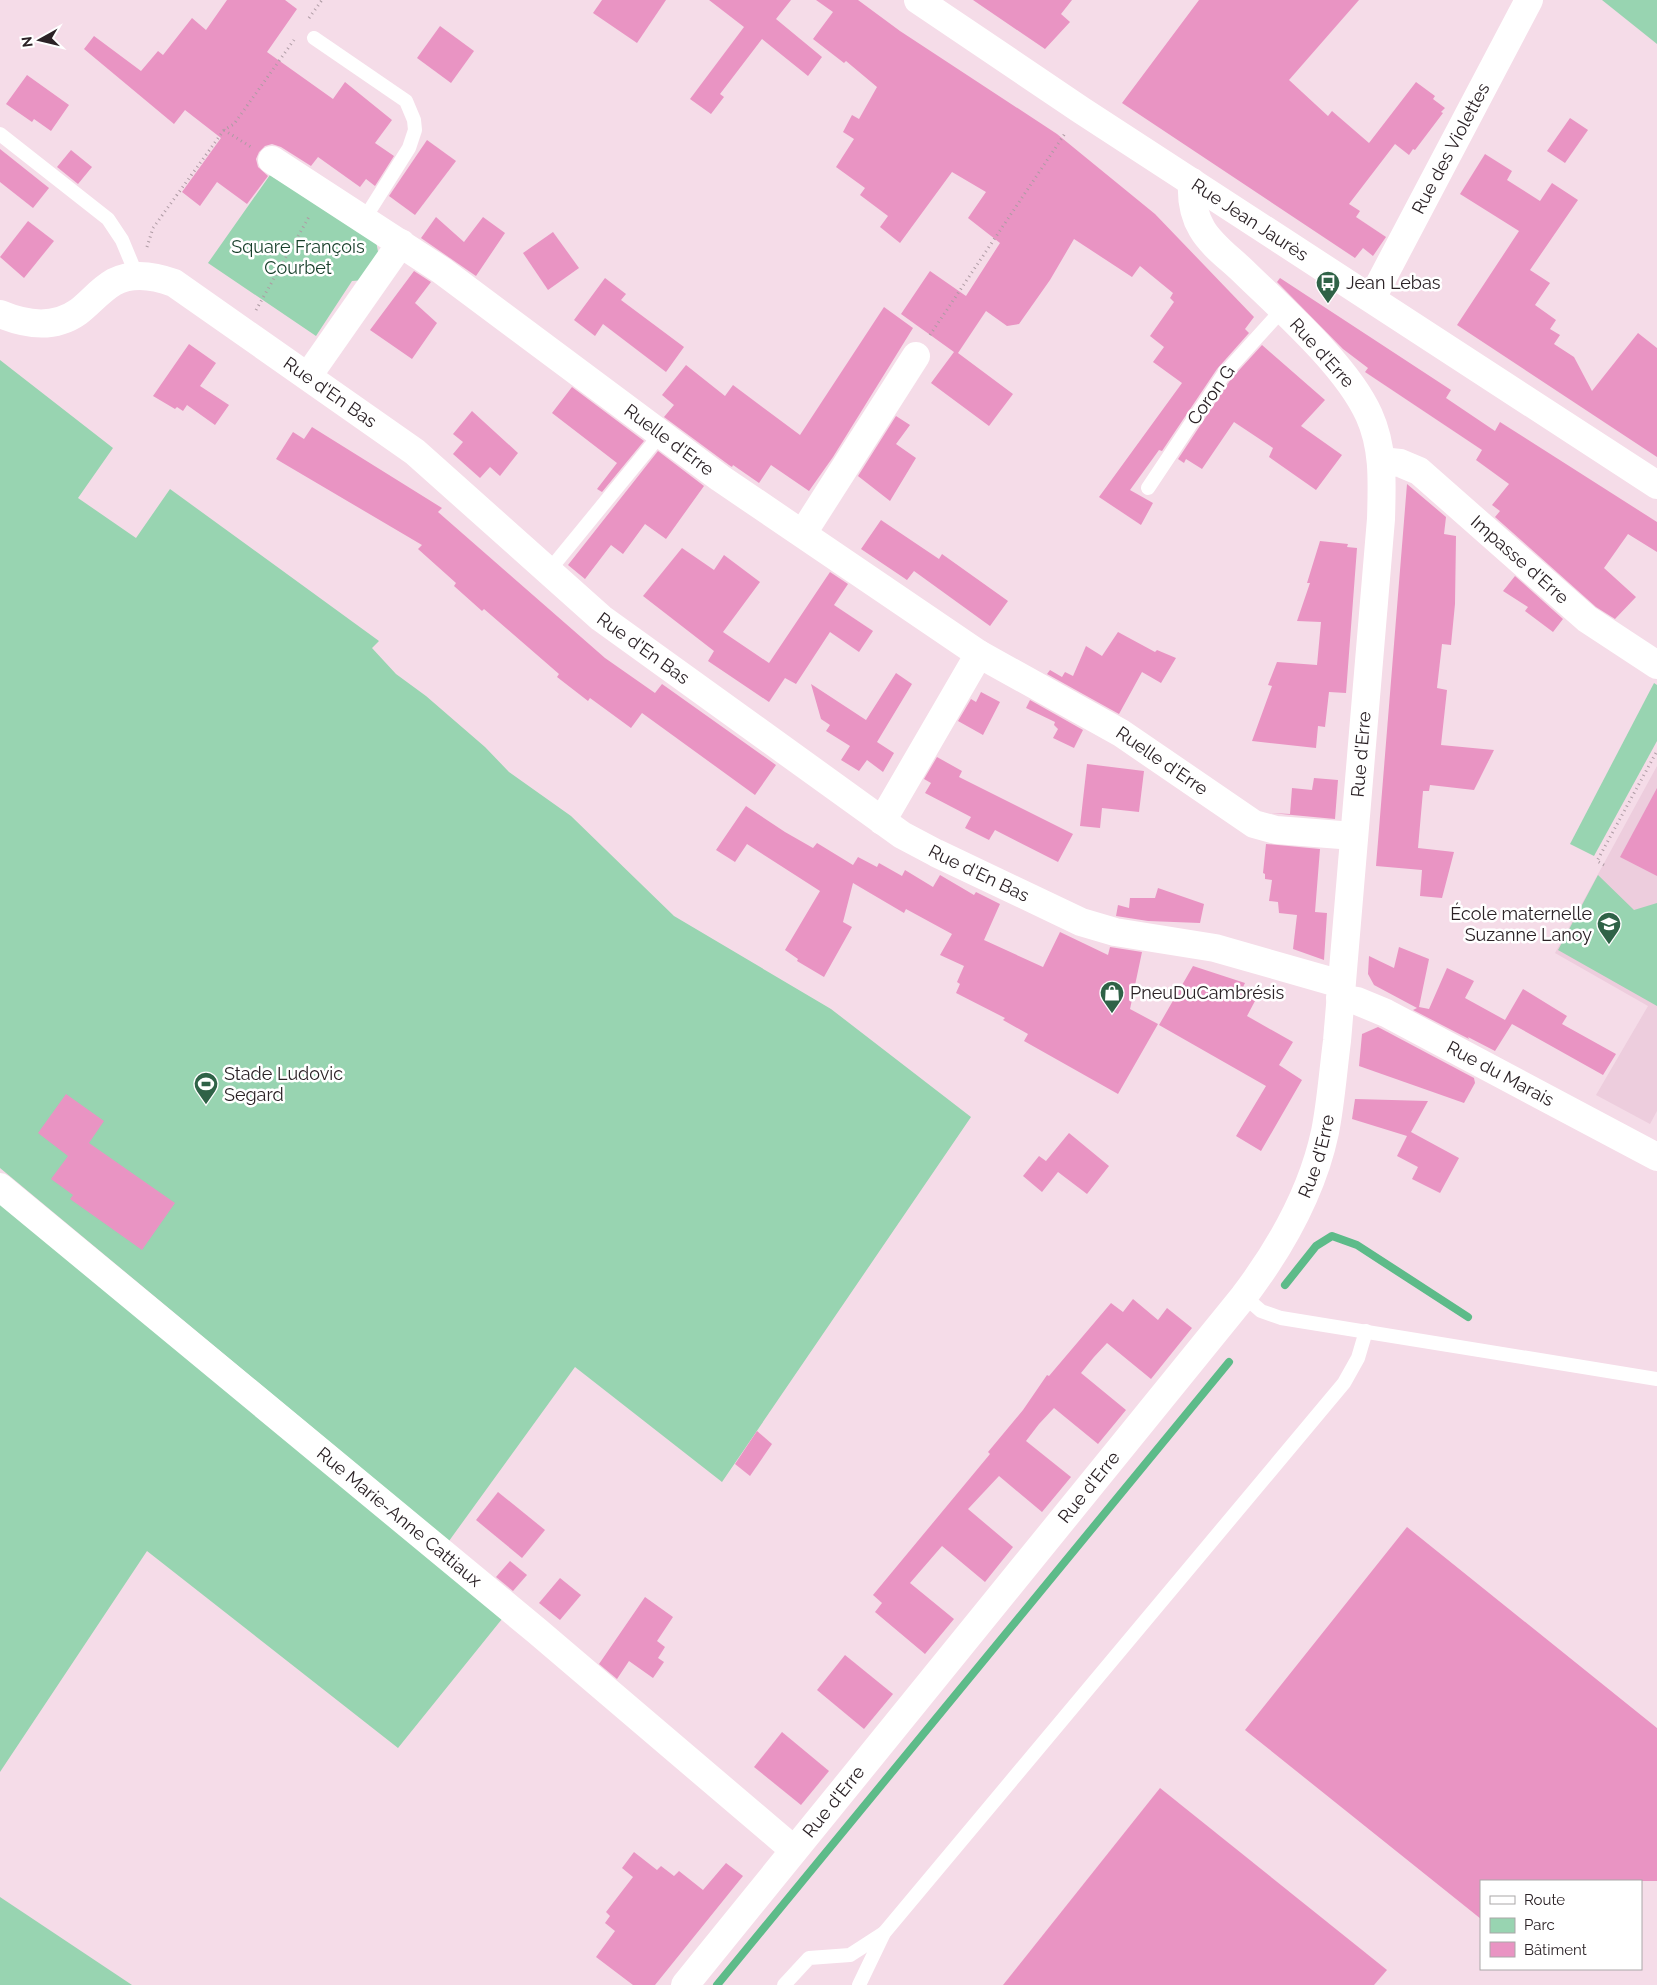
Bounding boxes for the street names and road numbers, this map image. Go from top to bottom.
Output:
street label: Rue des Violettes [1407,79,1494,217]
street label: Rue Jean Jaurès [1188,174,1313,265]
street label: Rue d'Erre [1286,314,1359,392]
street label: Rue d'En Bas [280,352,381,432]
street label: Coron G [1183,361,1239,428]
street label: Ruelle d'Erre [620,399,719,480]
street label: Impasse d'Erre [1467,511,1574,608]
street label: Rue d'En Bas [593,608,694,688]
street label: Rue d'Erre [1347,710,1375,798]
street label: Ruelle d'Erre [1112,722,1212,800]
street label: Rue d'En Bas [925,840,1033,906]
street label: Rue du Marais [1443,1036,1558,1110]
street label: Rue d'Erre [1294,1113,1338,1201]
street label: Rue Marie-Anne Cattiaux [313,1443,486,1591]
street label: Rue d'Erre [1053,1447,1124,1527]
street label: Rue d'Erre [798,1761,869,1841]

